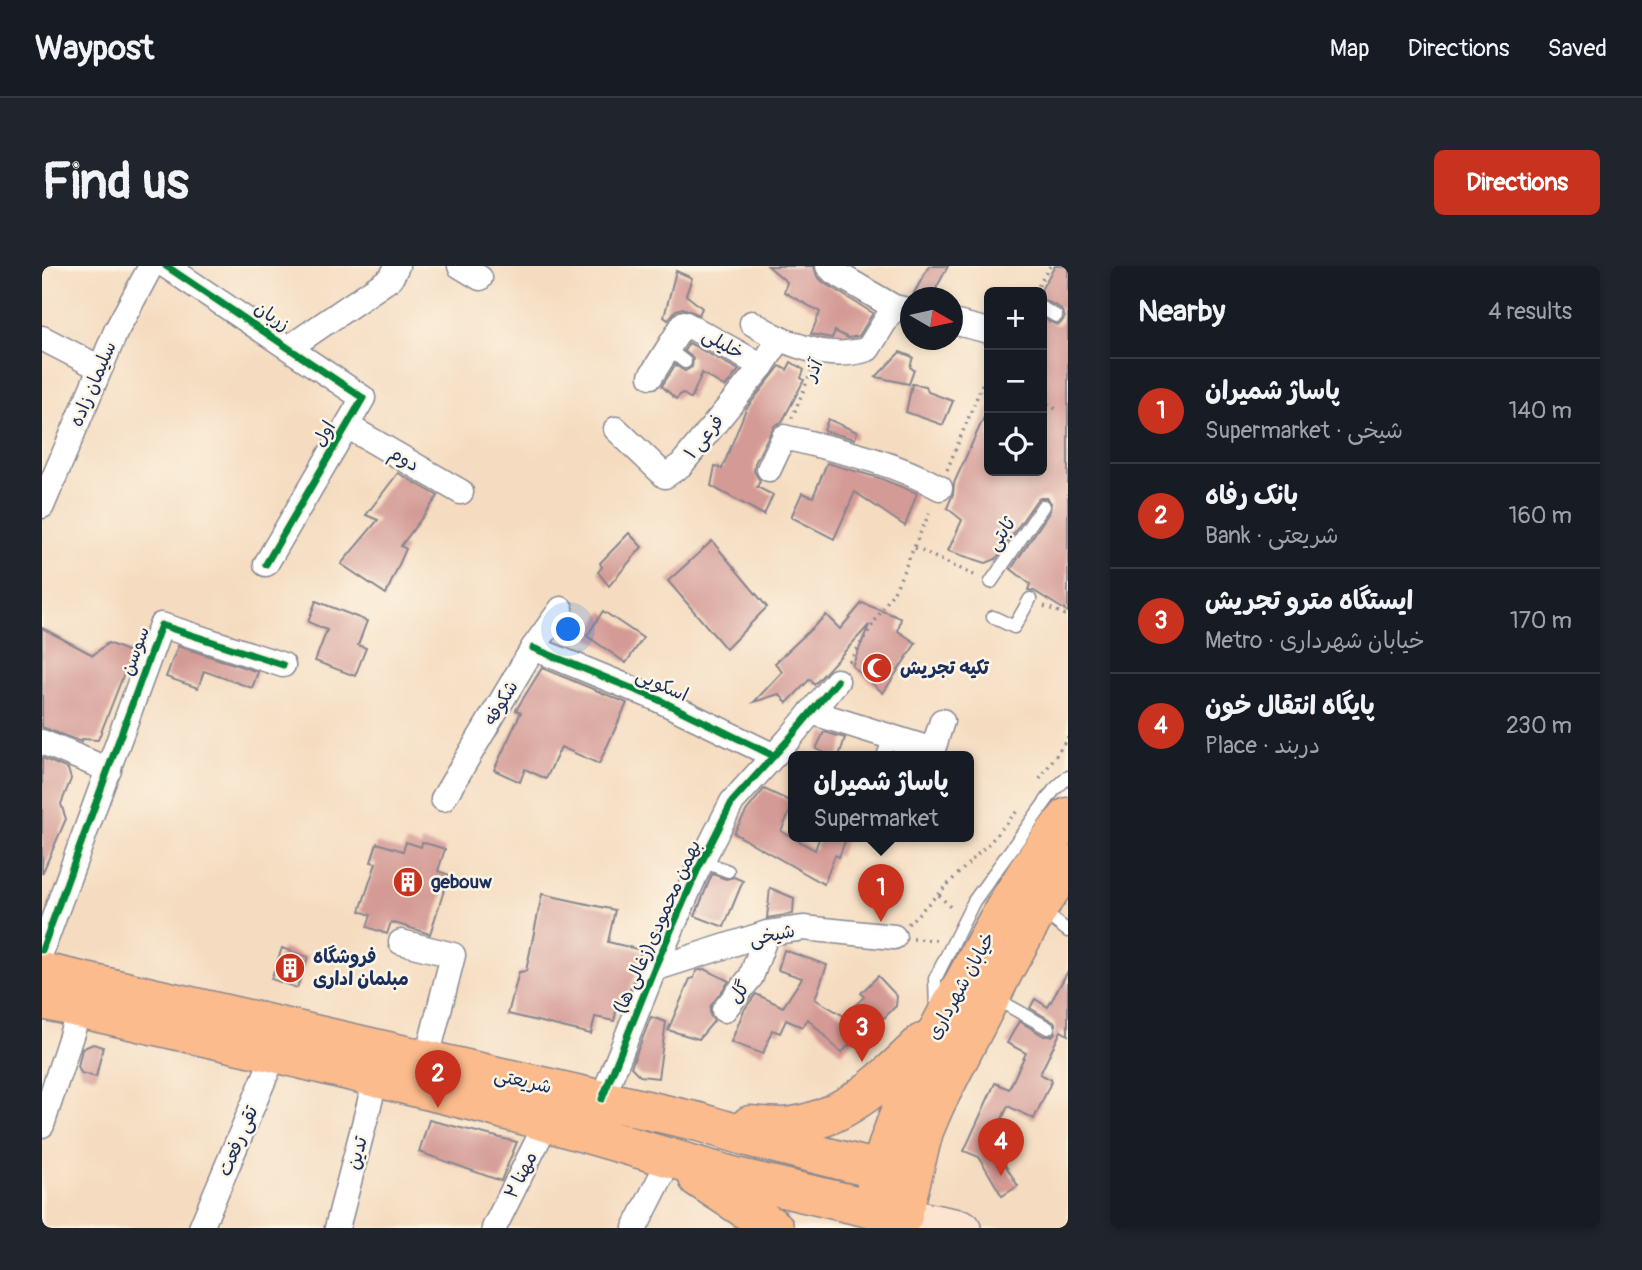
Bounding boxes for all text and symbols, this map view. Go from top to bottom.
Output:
text: Waypost [35,28,154,69]
text: Map [1330,34,1370,63]
text: Directions [1408,34,1509,63]
text: Saved [1547,34,1607,63]
button: Directions [1434,150,1600,215]
text: Find us [42,152,189,213]
north arrow [900,287,963,350]
map controls [984,287,1047,476]
button: + [984,287,1047,350]
text: Nearby [1138,293,1225,330]
street label: زربان [250,296,294,336]
text: 4 results [1488,297,1572,326]
street label: خلیلی [698,323,748,365]
street label: سلیمان زاده [64,338,122,430]
button: − [984,350,1047,413]
street label: آذر [797,354,829,387]
text: پاساژ شمیران [1205,375,1340,407]
text: 1 [1157,396,1166,425]
text: 140 m [1509,396,1572,425]
street label: فرعی ۱ [679,410,729,464]
button: locate [984,413,1047,476]
text: Supermarket · شیخی [1205,416,1403,445]
street label: اول [307,417,341,451]
street label: دوم [384,441,423,479]
text: بانک رفاه [1205,480,1298,512]
text: 2 [1155,501,1167,530]
text: 160 m [1508,501,1572,530]
street label: ثابتی [981,512,1021,555]
text: Bank · شریعتی [1205,521,1339,550]
text: ایستگاه مترو تجریش [1205,585,1413,617]
text: 3 [1155,606,1167,635]
text: 170 m [1510,606,1572,635]
your location [551,612,585,646]
street label: سوسن [115,623,155,679]
text: Metro · خیابان شهرداری [1205,626,1425,655]
mosque icon: تکیه تجریش [860,651,894,685]
place label: تکیه تجریش [900,656,990,680]
street label: اسکویی [632,663,692,707]
street label: شکوفه [478,676,524,730]
text: پایگاه انتقال خون [1205,690,1375,722]
text: 4 [1154,711,1168,740]
text: 230 m [1506,711,1572,740]
text: Place · دربند [1205,731,1320,760]
popup [788,751,974,842]
text: پاساژ شمیران [814,766,948,798]
text: Supermarket [814,804,938,833]
street label: بهمن محمودی(زغالی ها) [608,836,706,1018]
pin: 1 [858,864,904,922]
building icon: gebouw [391,865,425,899]
place label: gebouw [431,870,492,894]
street label: شیخی [747,918,797,952]
street label: خیابان شهرداری [921,928,1001,1044]
place label: فروشگاه مبلمان اداری [313,945,409,991]
building icon: فروشگاه مبلمان اداری [273,951,307,985]
street label: گل [723,976,755,1008]
pin: 3 [839,1004,885,1062]
pin: 2 [415,1050,461,1108]
street label: شریعتی [492,1063,554,1099]
street label: تقی رفعت [212,1102,264,1180]
pin: 4 [978,1118,1024,1176]
street label: تدین [341,1133,373,1172]
street label: مهنا ۲ [499,1147,543,1203]

